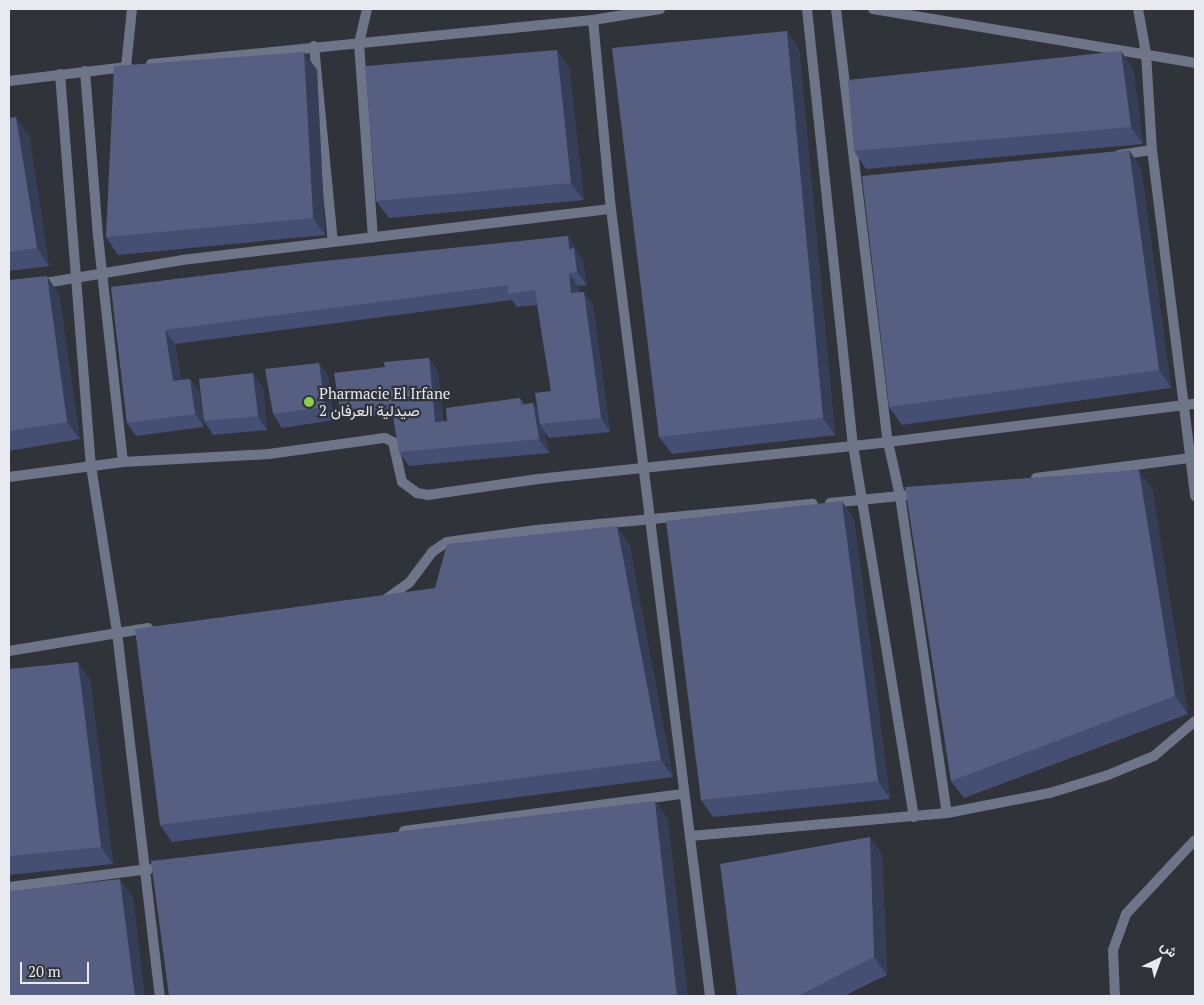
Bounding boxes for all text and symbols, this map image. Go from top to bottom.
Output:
place label: Pharmacie El Irfane صيدلية العرفان 2 [319,384,450,419]
marker: Pharmacie El Irfane صيدلية العرفان 2 [303,396,315,408]
north arrow [1134,935,1184,985]
text: ش [1157,936,1182,961]
scale bar [22,952,91,984]
text: 20 m [28,961,61,981]

